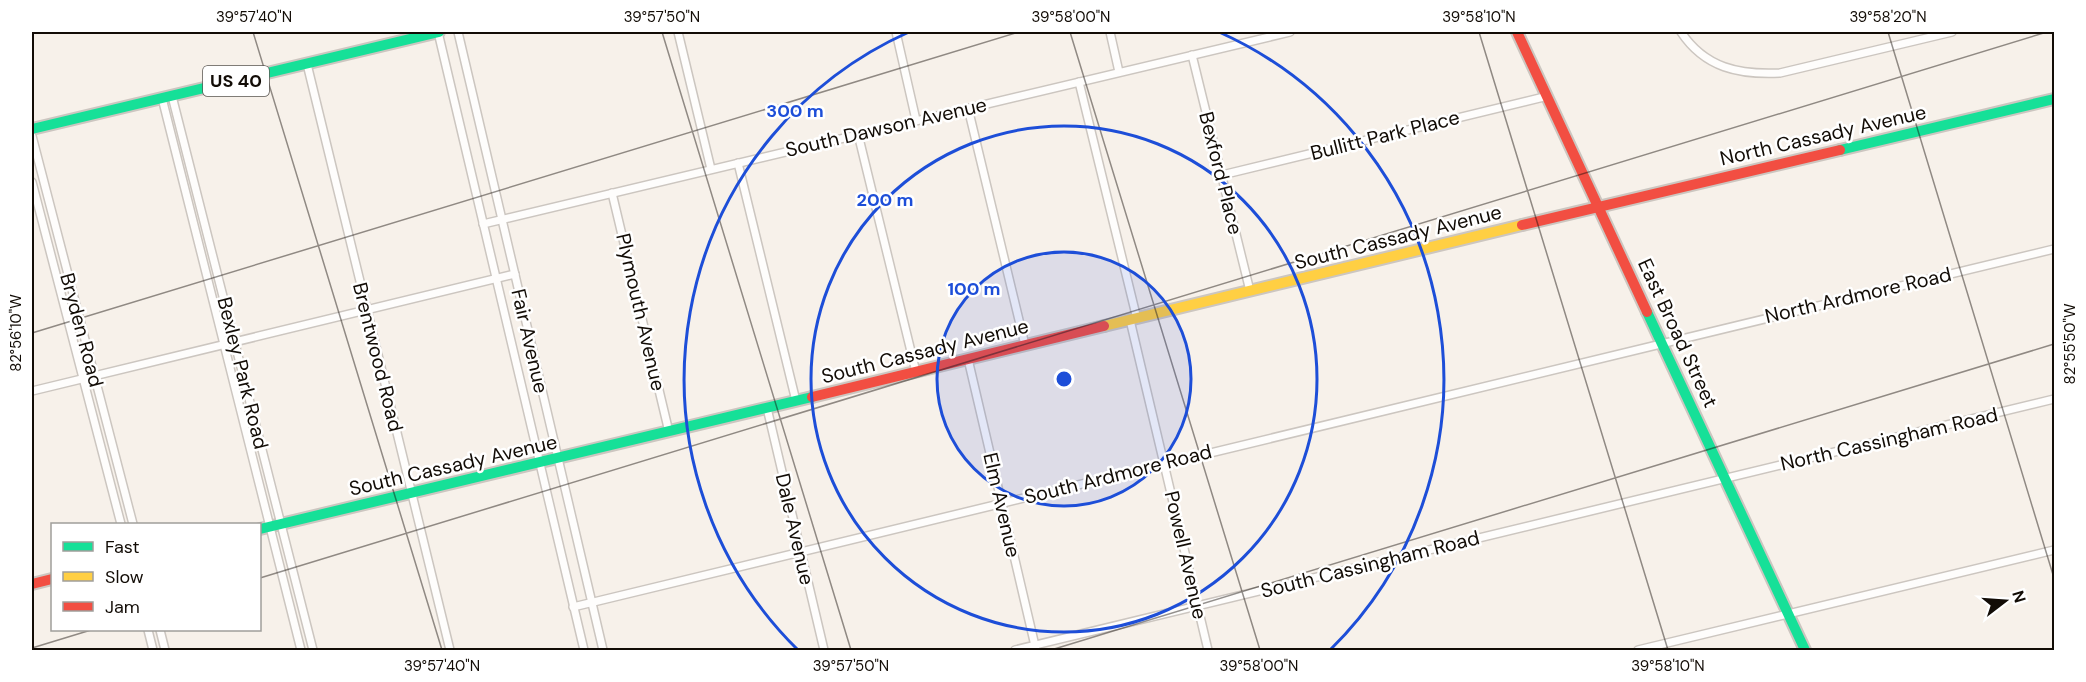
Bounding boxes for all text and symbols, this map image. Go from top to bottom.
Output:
text: 39°57'40"N [216,7,292,27]
text: 39°57'50"N [624,7,700,27]
text: 39°58'00"N [1032,7,1110,27]
text: 39°58'10"N [1442,7,1516,27]
text: 39°58'20"N [1849,7,1927,27]
road number: US 40 [203,66,269,96]
street label: South Dawson Avenue [783,91,989,163]
text: 300 m [766,99,824,123]
street label: North Cassady Avenue [1717,99,1929,171]
street label: Bullitt Park Place [1308,104,1462,166]
street label: Bexford Place [1193,109,1249,237]
text: 200 m [857,188,913,212]
street label: South Cassady Avenue [1292,199,1504,275]
street label: Plymouth Avenue [610,231,672,393]
street label: East Broad Street [1632,254,1724,412]
street label: North Ardmore Road [1762,261,1954,329]
street label: Bryden Road [54,270,110,390]
text: 100 m [947,277,1001,301]
street label: Brentwood Road [347,280,409,434]
street label: Fair Avenue [505,286,555,396]
text: 82°56'10"W [6,294,26,372]
street label: Bexley Park Road [212,294,274,452]
text: 82°55'50"W [2060,303,2080,384]
street label: South Cassady Avenue [819,313,1031,389]
centre of rings [1054,369,1074,389]
street label: North Cassingham Road [1778,401,2000,477]
street label: South Cassady Avenue [346,428,560,502]
street label: South Ardmore Road [1022,438,1214,510]
street label: Elm Avenue [977,450,1027,560]
street label: Dale Avenue [770,471,820,587]
street label: Powell Avenue [1159,488,1213,622]
legend [51,523,261,631]
street label: South Cassingham Road [1258,524,1482,604]
text: Fast [105,535,140,559]
text: Slow [105,565,144,589]
north arrow [1975,571,2035,631]
text: N [2007,588,2031,605]
text: Jam [105,595,140,619]
text: 39°57'40"N [404,656,480,676]
text: 39°57'50"N [813,656,889,676]
text: 39°58'00"N [1220,656,1298,676]
text: 39°58'10"N [1631,656,1705,676]

